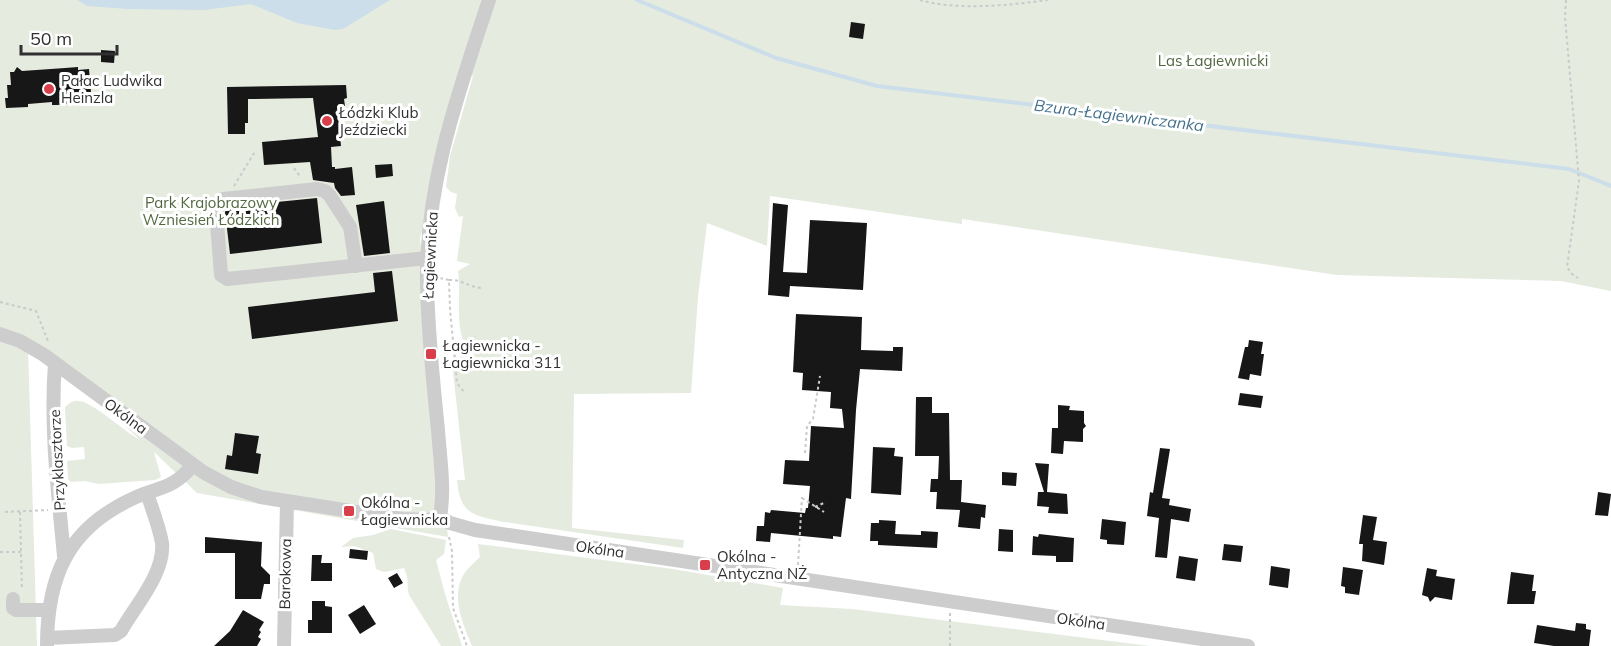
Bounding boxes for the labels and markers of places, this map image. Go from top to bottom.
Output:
place label: Pałac Ludwika Heinzla [61,71,162,107]
marker: Pałac Ludwika Heinzla [42,82,56,96]
place label: Łódzki Klub Jeździecki [338,103,418,139]
marker: Łódzki Klub Jeździecki [320,114,334,128]
place label: Łagiewnicka - Łagiewnicka 311 [442,336,561,372]
marker: Łagiewnicka - Łagiewnicka 311 [424,347,438,361]
place label: Okólna - Łagiewnicka [360,493,448,529]
marker: Okólna - Łagiewnicka [342,504,356,518]
place label: Okólna - Antyczna NŻ [717,547,807,583]
marker: Okólna - Antyczna NŻ [698,558,712,572]

